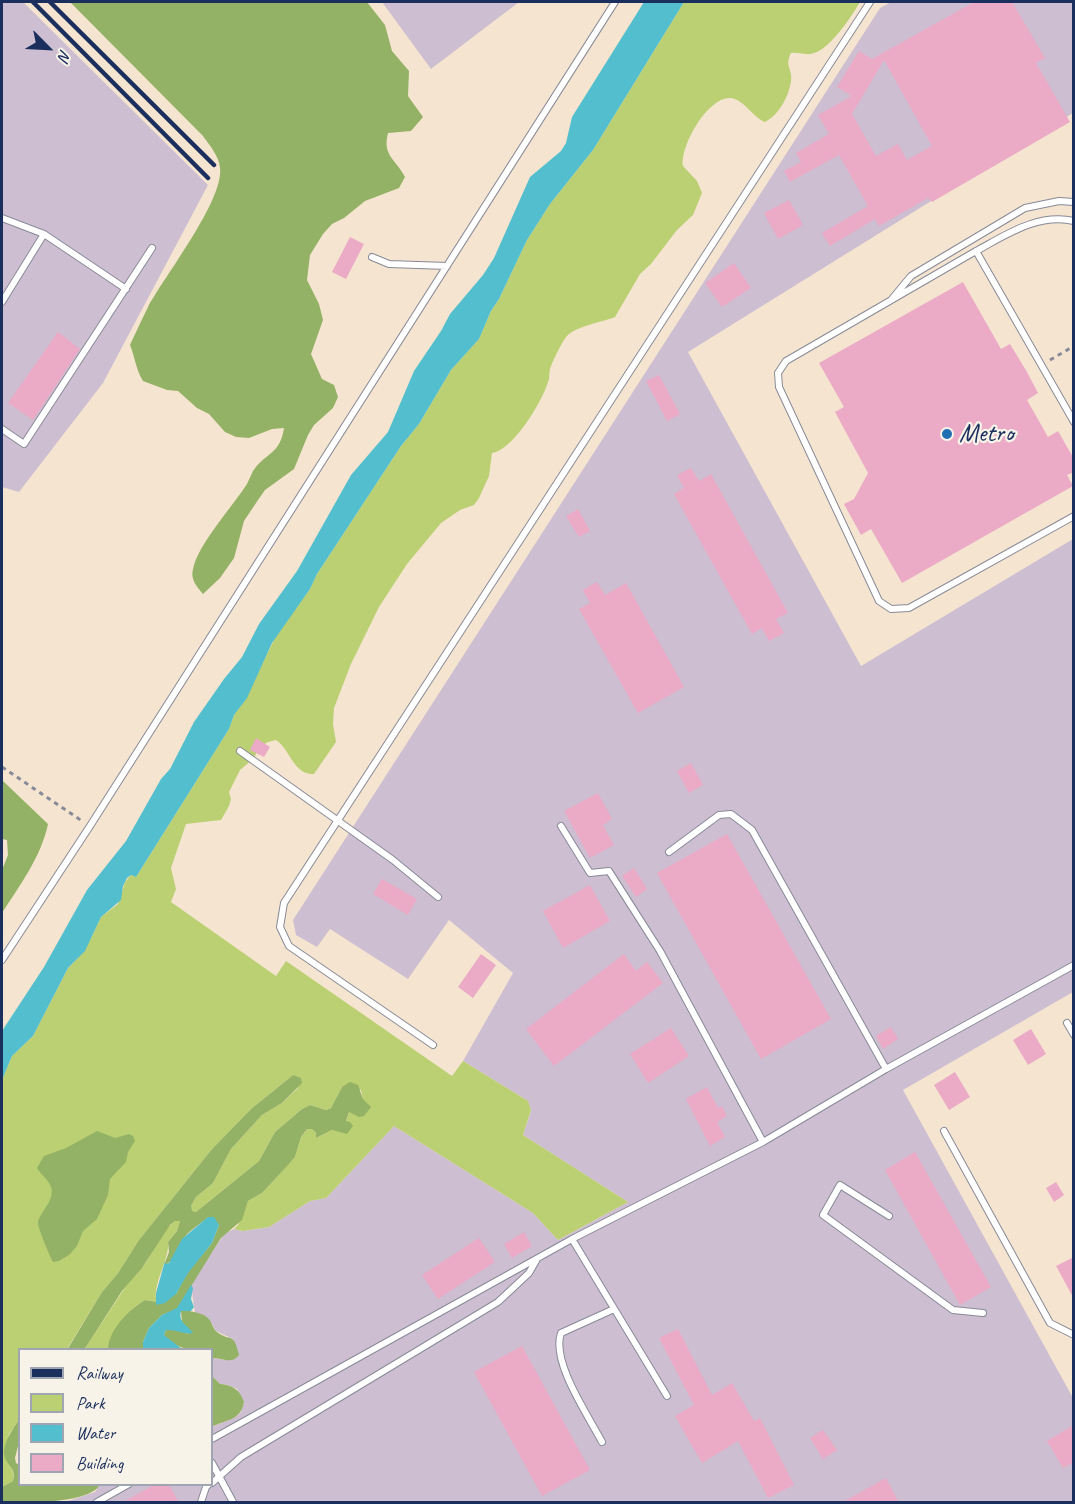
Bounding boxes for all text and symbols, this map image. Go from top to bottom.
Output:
north arrow [18,18,78,78]
text: N [53,47,76,64]
place label: Metro [959,418,1013,450]
marker: Metro [940,427,954,441]
legend [18,1348,213,1486]
text: Railway [76,1362,123,1384]
text: Park [76,1392,105,1414]
text: Water [76,1422,115,1444]
text: Building [76,1452,123,1474]

